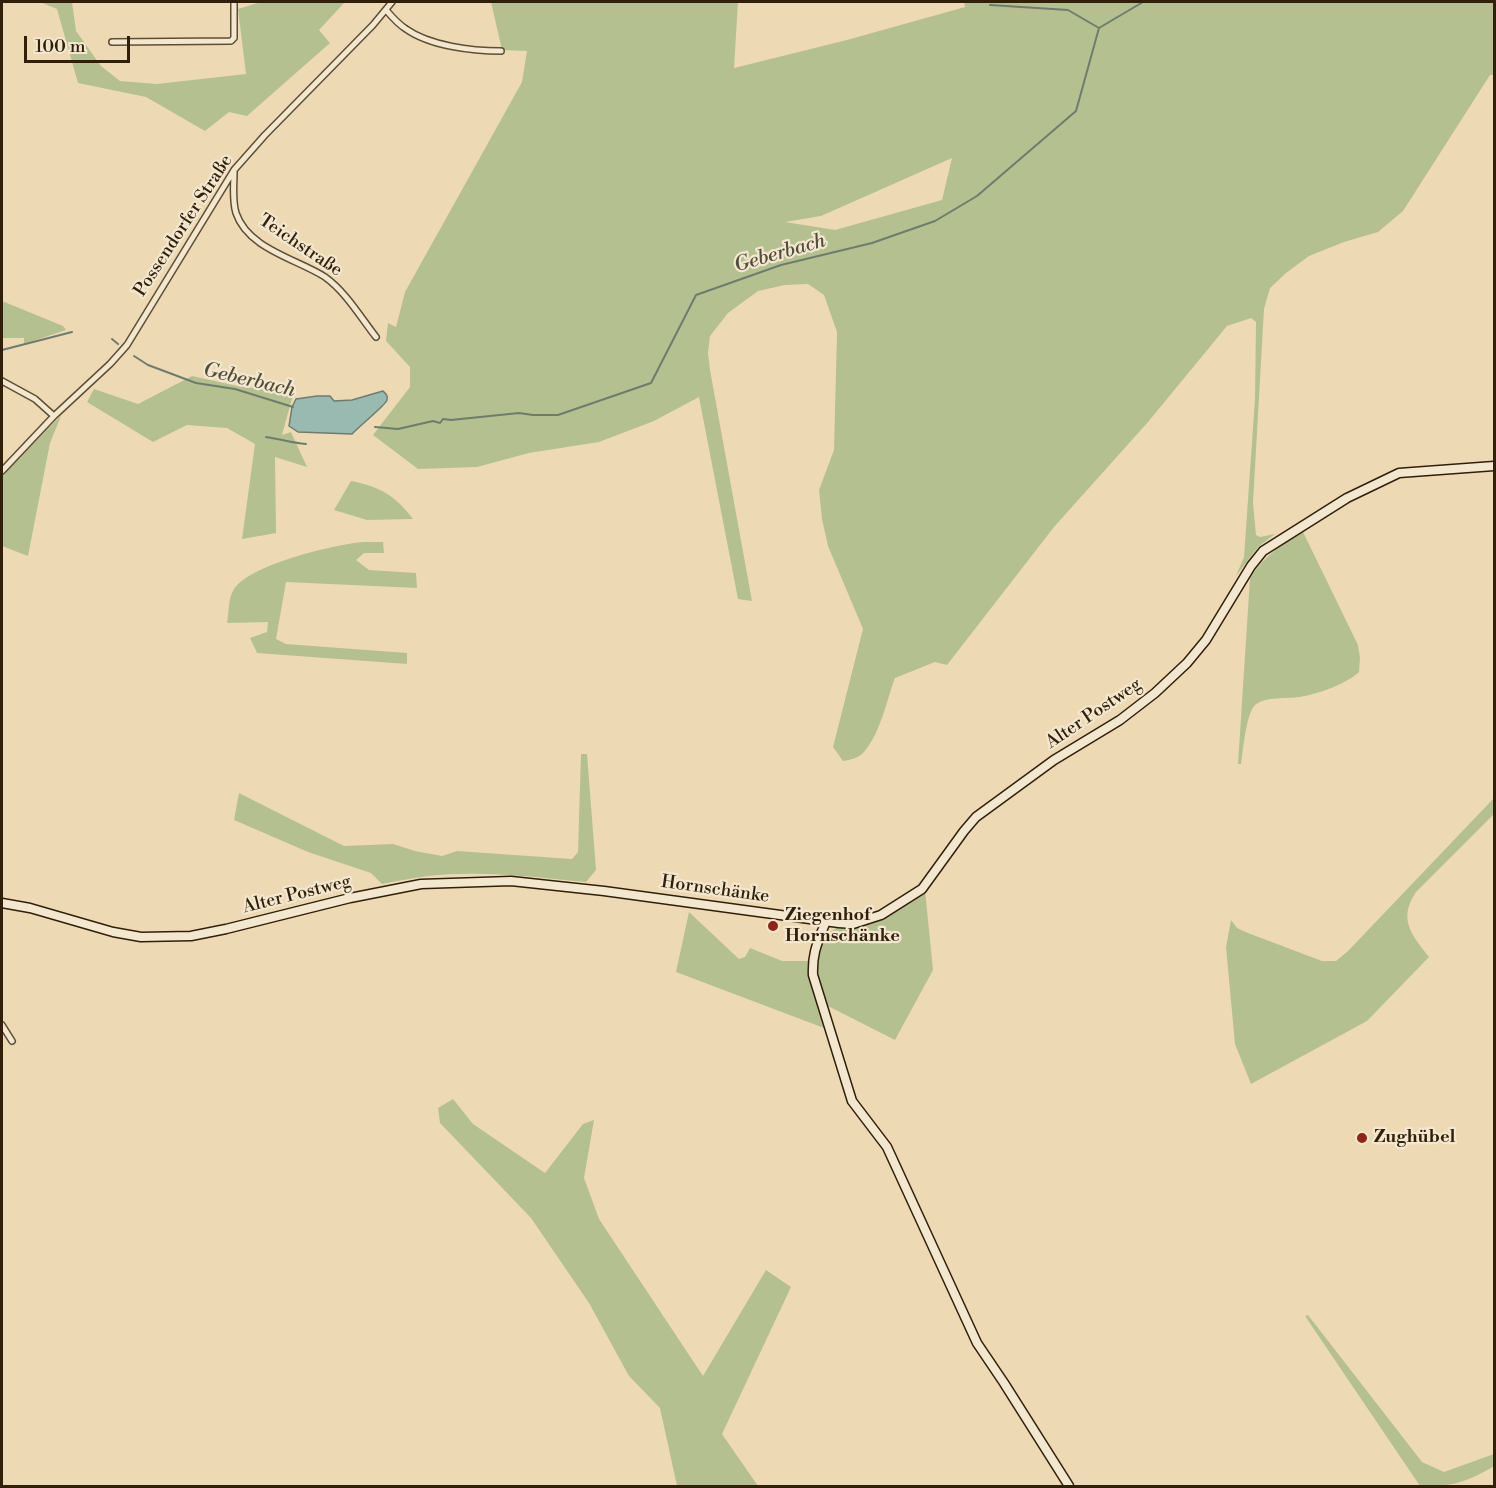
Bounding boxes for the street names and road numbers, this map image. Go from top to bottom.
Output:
street label: Possendorfer Straße [130,151,238,301]
street label: Teichstraße [254,210,346,282]
street label: Alter Postweg [1042,674,1146,754]
street label: Alter Postweg [241,871,353,919]
street label: Hornschänke [659,872,771,908]

